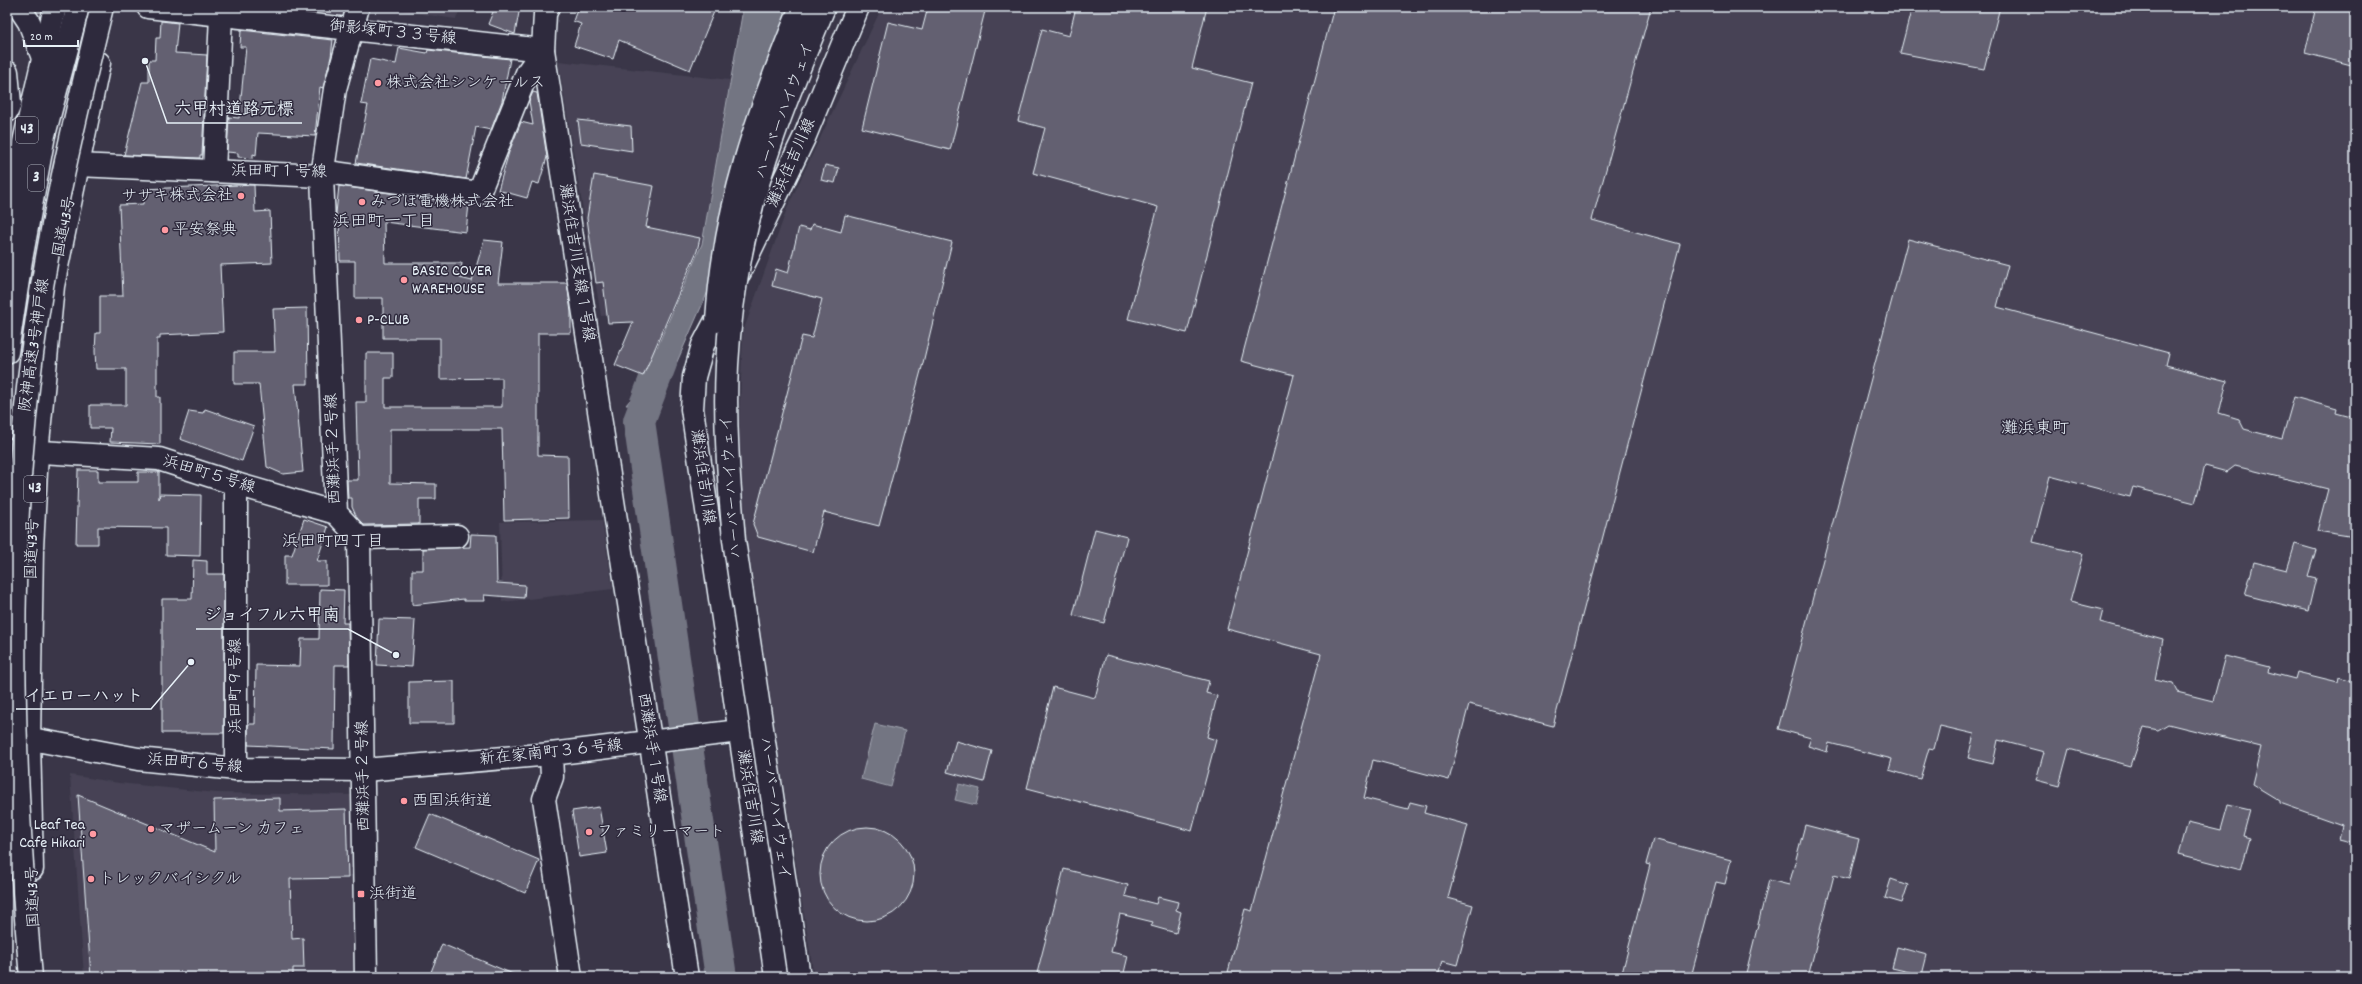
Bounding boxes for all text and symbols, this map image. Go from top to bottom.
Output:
street label: 御影塚町３３号線 [328,15,458,51]
scale bar [24,22,78,48]
text: 20 m [30,29,53,46]
street label: ハーバーハイウェイ [750,39,820,183]
place label: 株式会社シンケールス [386,72,545,95]
marker: 株式会社シンケールス [373,78,383,88]
callout: 六甲村道路元標 [167,94,302,123]
text: 六甲村道路元標 [175,99,294,123]
street label: 灘浜住吉川線 [762,114,822,212]
road number: 43 [16,117,38,143]
street label: 浜田町１号線 [231,160,327,184]
road number: 3 [28,165,44,191]
street label: 灘浜住吉川支線１号線 [552,182,600,344]
place label: ササキ株式会社 [121,185,233,208]
marker: ササキ株式会社 [236,191,246,201]
place label: みづほ電機株式会社 [370,191,514,214]
street label: 国道43号 [48,194,82,260]
marker: みづほ電機株式会社 [357,197,367,207]
district label: 浜田町一丁目 [333,211,435,235]
place label: 平安祭典 [173,219,237,242]
marker: 平安祭典 [160,225,170,235]
place label: BASIC COVER WAREHOUSE [412,260,492,301]
marker: BASIC COVER WAREHOUSE [399,275,409,285]
street label: 阪神高速3号神戸線 [14,277,56,413]
place label: P-CLUB [367,309,409,332]
marker: P-CLUB [354,315,364,325]
street label: 西灘浜手２号線 [321,393,347,505]
street label: ハーバーハイウェイ [716,414,748,560]
district label: 灘浜東町 [2001,418,2069,442]
street label: 灘浜住吉川線 [684,428,720,526]
street label: 浜田町５号線 [160,450,258,500]
road number: 43 [24,476,46,502]
street label: 国道43号 [20,518,46,580]
district label: 浜田町四丁目 [282,531,384,555]
callout: ジョイフル六甲南 [196,600,348,629]
text: ジョイフル六甲南 [204,605,340,629]
street label: 浜田町９号線 [225,638,248,734]
callout: イエローハット [16,680,151,709]
text: イエローハット [25,686,144,710]
street label: 西灘浜手１号線 [631,691,671,805]
street label: 西灘浜手２号線 [352,720,376,832]
street label: 新在家南町３６号線 [478,734,624,772]
street label: ハーバーハイウェイ [753,735,795,881]
street label: 浜田町６号線 [146,748,244,780]
street label: 灘浜住吉川線 [730,748,768,846]
place label: 西国浜街道 [412,790,492,813]
marker: 西国浜街道 [399,796,409,806]
place label: Leaf Tea Cafe Hikari [19,814,85,855]
place label: マザームーン カフェ [159,818,304,841]
place label: ファミリーマート [597,821,725,844]
marker: マザームーン カフェ [146,824,156,834]
marker: ファミリーマート [584,827,594,837]
marker: Leaf Tea Cafe Hikari [88,829,98,839]
street label: 国道43号 [21,866,47,928]
place label: トレックバイシクル [99,868,241,891]
marker: トレックバイシクル [86,874,96,884]
place label: 浜街道 [369,883,417,906]
marker: 浜街道 [356,889,366,899]

